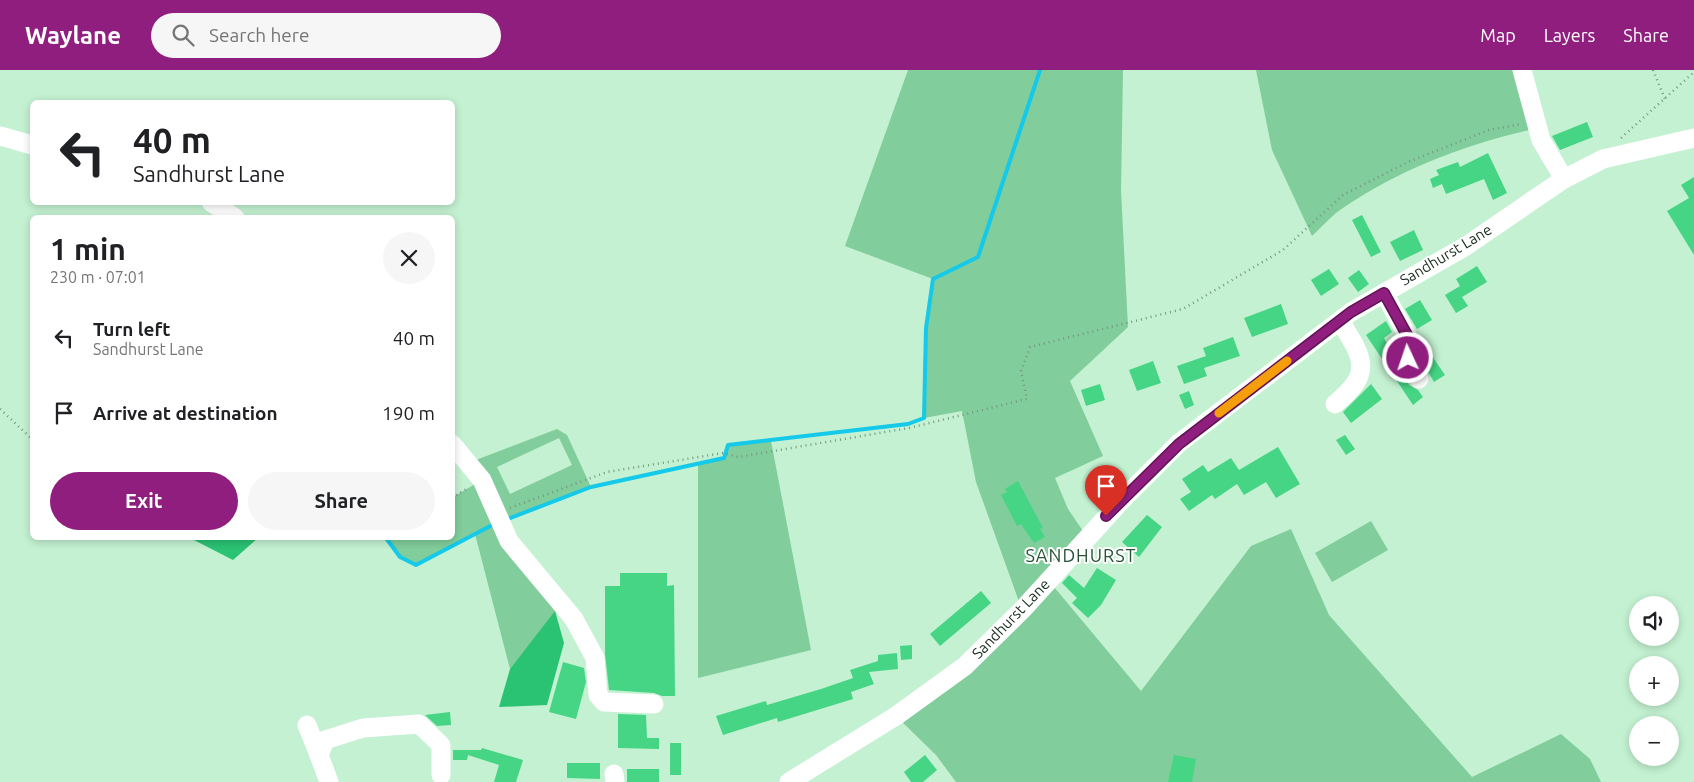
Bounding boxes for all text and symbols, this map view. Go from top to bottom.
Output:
search box [151,13,501,58]
icon: search [169,21,197,49]
text: Waylane [25,22,121,49]
text: Search here [209,24,309,46]
text: Map [1480,25,1516,45]
text: Layers [1544,25,1595,45]
text: Share [1623,25,1669,45]
icon: left [50,120,115,185]
text: 40 m [133,120,211,160]
text: Sandhurst Lane [133,161,285,186]
street label: Sandhurst Lane [1397,221,1495,289]
text: 1 min [50,232,126,266]
button: close [383,232,435,284]
text: 230 m · 07:01 [50,268,146,286]
text: Turn left [93,318,171,340]
icon: left [50,324,78,352]
text: 40 m [393,327,435,349]
position arrow [1381,331,1433,383]
text: Sandhurst Lane [93,340,204,358]
icon: arrive [50,399,78,427]
text: Arrive at destination [93,402,278,424]
text: 190 m [382,402,435,424]
pin [1085,465,1127,516]
button: Exit [50,472,238,530]
button: Share [248,472,435,530]
icon: arrive [1092,472,1120,500]
district label: SANDHURST [1025,545,1137,565]
street label: Sandhurst Lane [968,575,1053,662]
map controls [1629,596,1679,766]
button: sound [1629,596,1679,646]
button: + [1629,656,1679,706]
button: − [1629,716,1679,766]

